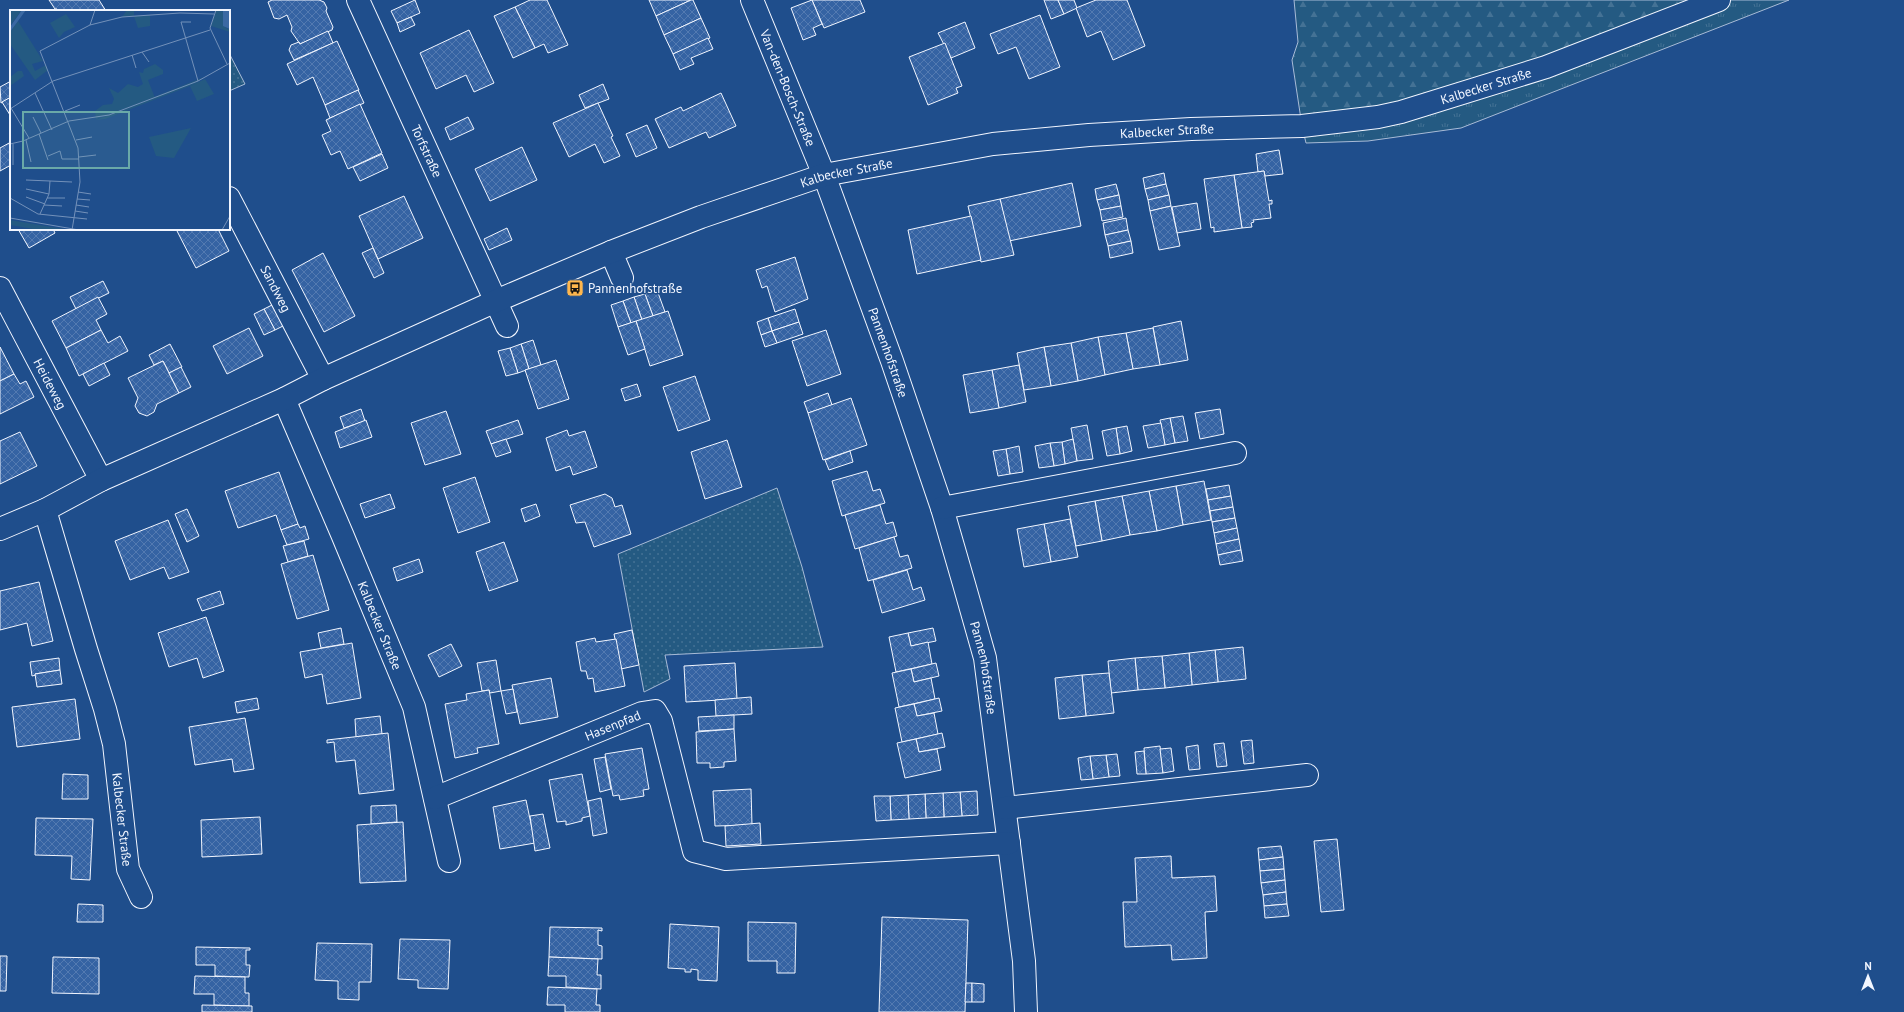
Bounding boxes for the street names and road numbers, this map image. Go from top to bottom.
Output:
street label: Van-den-Bosch-Straße [756,26,820,149]
street label: Kalbecker Straße [1438,64,1533,108]
street label: Kalbecker Straße [1119,120,1214,142]
street label: Torfstraße [408,122,446,180]
street label: Kalbecker Straße [798,154,894,191]
street label: Sandweg [257,262,295,315]
street label: Pannenhofstraße [865,305,912,400]
street label: Heideweg [30,355,71,412]
street label: Kalbecker Straße [354,579,406,672]
street label: Pannenhofstraße [967,619,1001,715]
street label: Hasenpfad [582,706,643,744]
street label: Kalbecker Straße [109,772,136,867]

